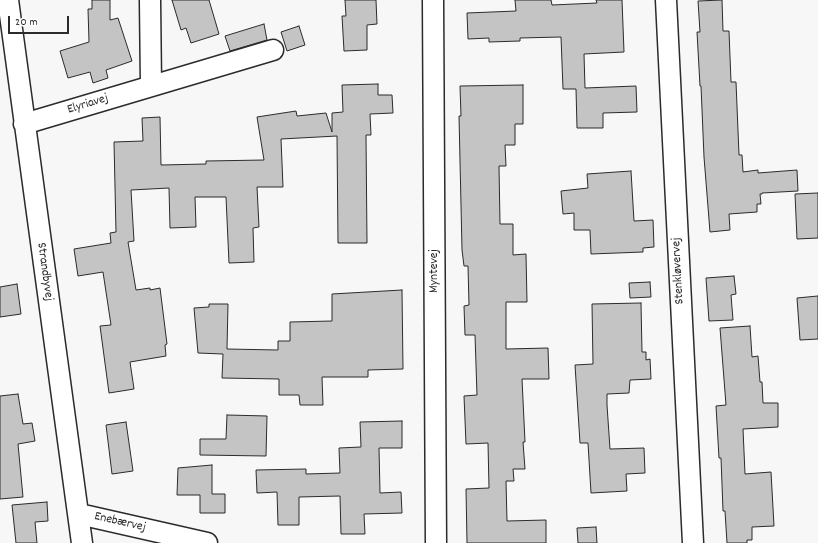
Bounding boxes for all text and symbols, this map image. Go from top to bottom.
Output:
scale bar [10,8,71,34]
text: 20 m [15,14,38,31]
street label: Elyriavej [66,91,110,119]
street label: Stenkløvervej [669,237,689,305]
street label: Strandbyvej [32,242,56,302]
street label: Myntevej [427,249,443,293]
street label: Enebærvej [93,510,147,536]

